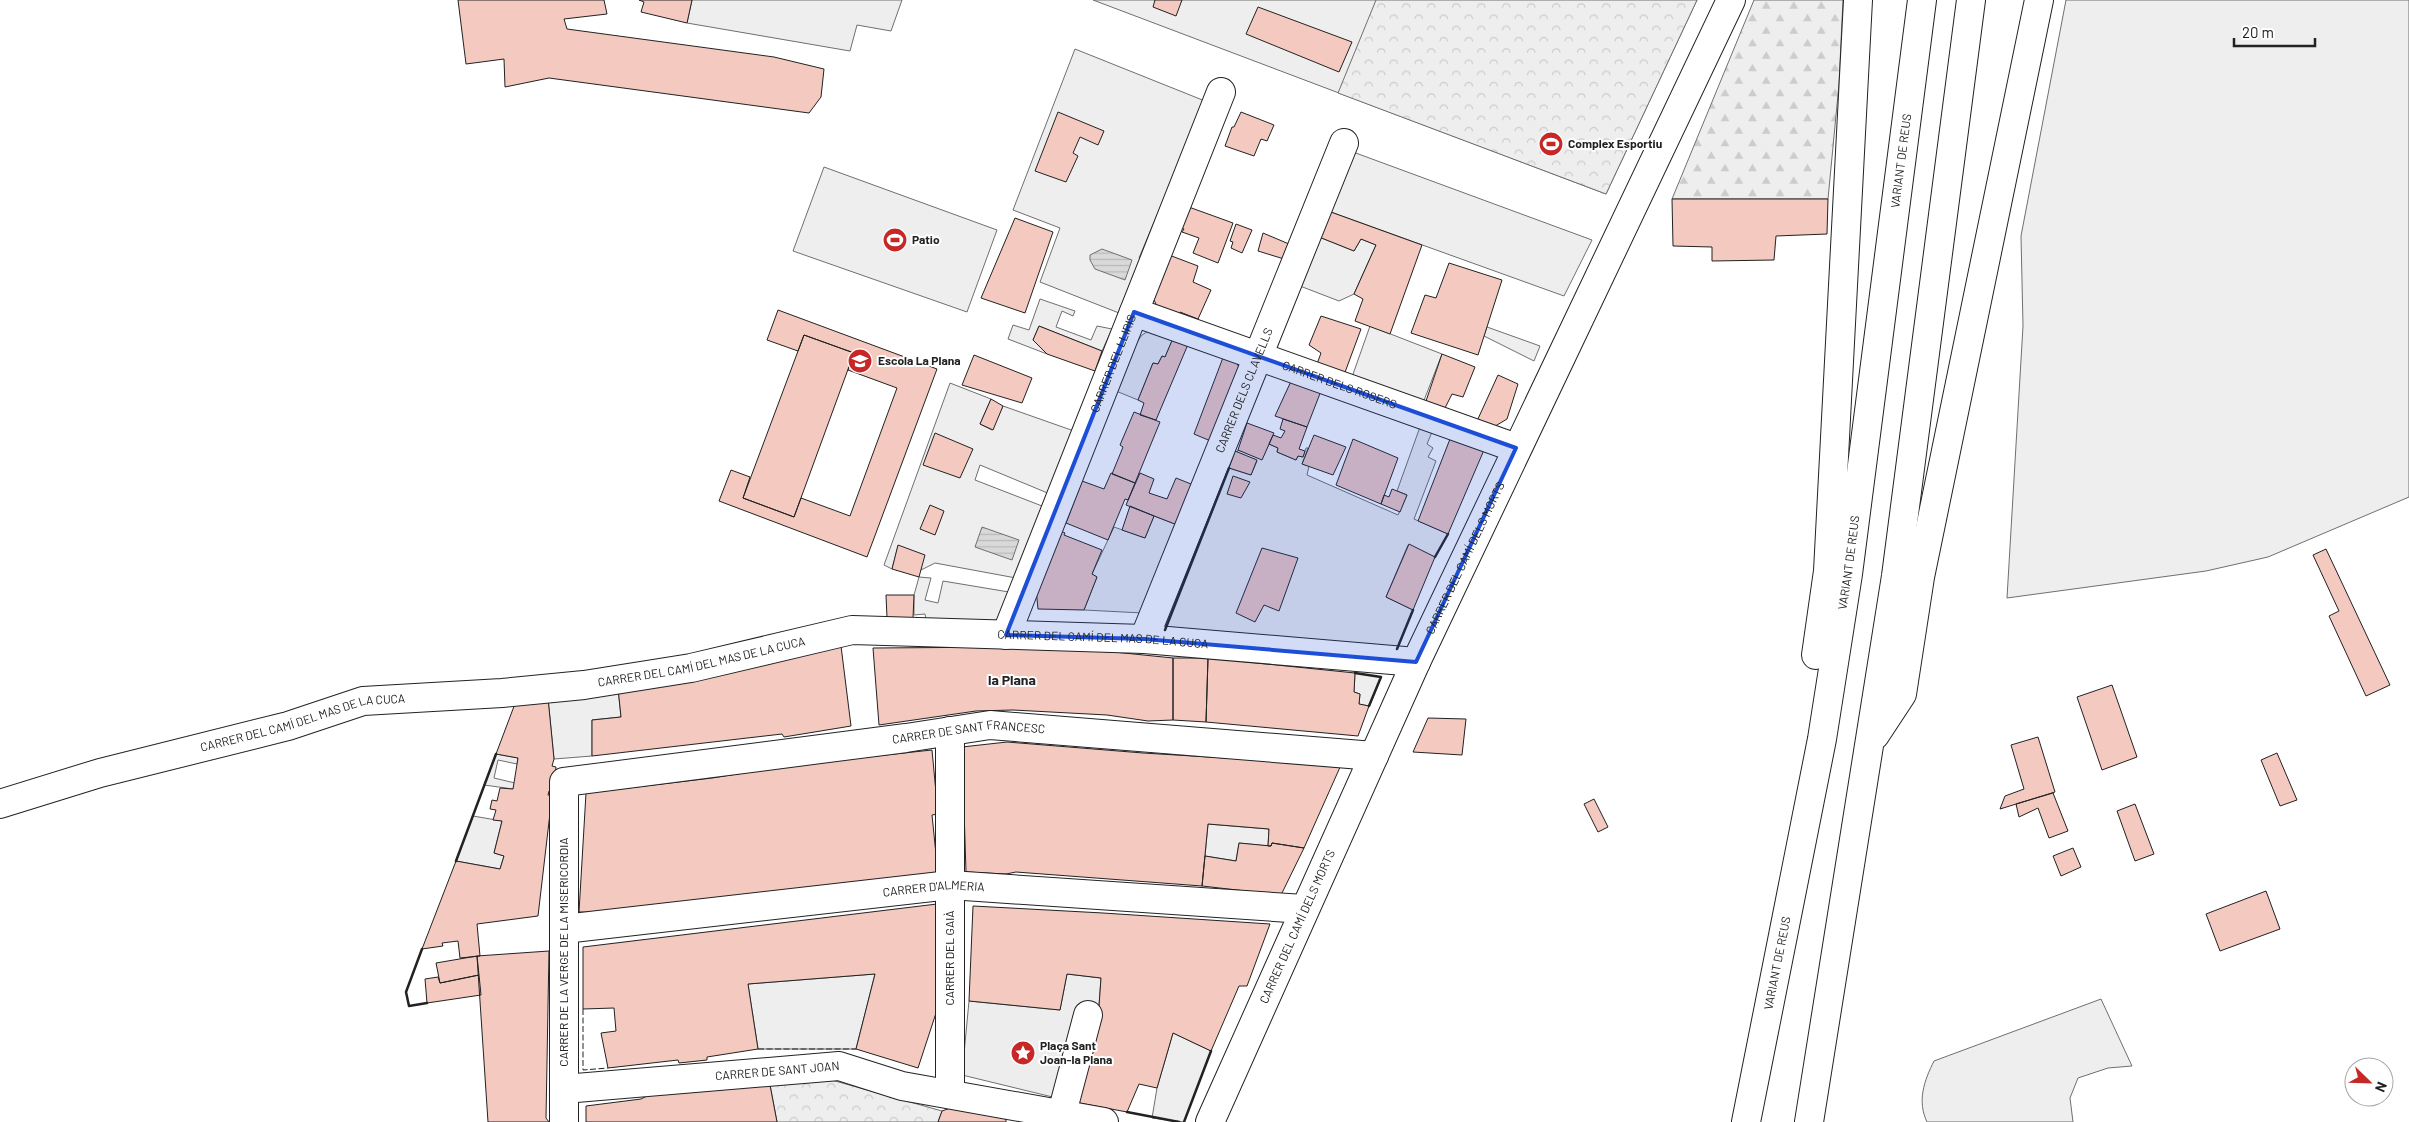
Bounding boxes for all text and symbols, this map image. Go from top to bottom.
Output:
scale bar [2234,15,2315,47]
text: 20 m [2242,23,2274,41]
street label: VARIANT DE REUS [1887,113,1913,209]
sports icon: Complex Esportiu [1538,131,1564,157]
place label: Complex Esportiu [1568,136,1662,150]
sports icon: Patio [882,227,908,253]
place label: Patio [912,232,940,246]
street label: CARRER DEL LLIRIS [1087,312,1138,414]
street label: CARRER DELS CLAVELLS [1212,326,1275,455]
school or university icon: Escola La Plana [847,348,873,374]
place label: Escola La Plana [878,353,961,367]
street label: CARRER DELS ROSERS [1280,357,1399,411]
street label: CARRER DEL CAMÍ DELS MORTS [1422,479,1507,636]
street label: VARIANT DE REUS [1835,515,1861,610]
street label: CARRER DEL CAMÍ DEL MAS DE LA CUCA [997,626,1209,650]
street label: CARRER DEL CAMÍ DEL MAS DE LA CUCA [597,633,806,689]
district label: la Plana [988,671,1036,688]
street label: CARRER DEL CAMÍ DEL MAS DE LA CUCA [199,691,405,754]
street label: CARRER DE SANT FRANCESC [891,717,1046,746]
street label: CARRER DE LA VERGE DE LA MISERICORDIA [556,837,570,1067]
street label: CARRER DEL CAMÍ DELS MORTS [1256,847,1337,1005]
street label: CARRER D'ALMERIA [882,877,985,899]
street label: CARRER DEL GAIÀ [942,910,956,1006]
street label: VARIANT DE REUS [1760,915,1793,1011]
place label: Plaça Sant Joan-la Plana [1040,1038,1112,1066]
place icon: Plaça Sant Joan-la Plana [1010,1040,1036,1066]
north arrow [2344,1057,2394,1107]
street label: CARRER DE SANT JOAN [714,1058,840,1082]
text: N [2372,1080,2391,1095]

